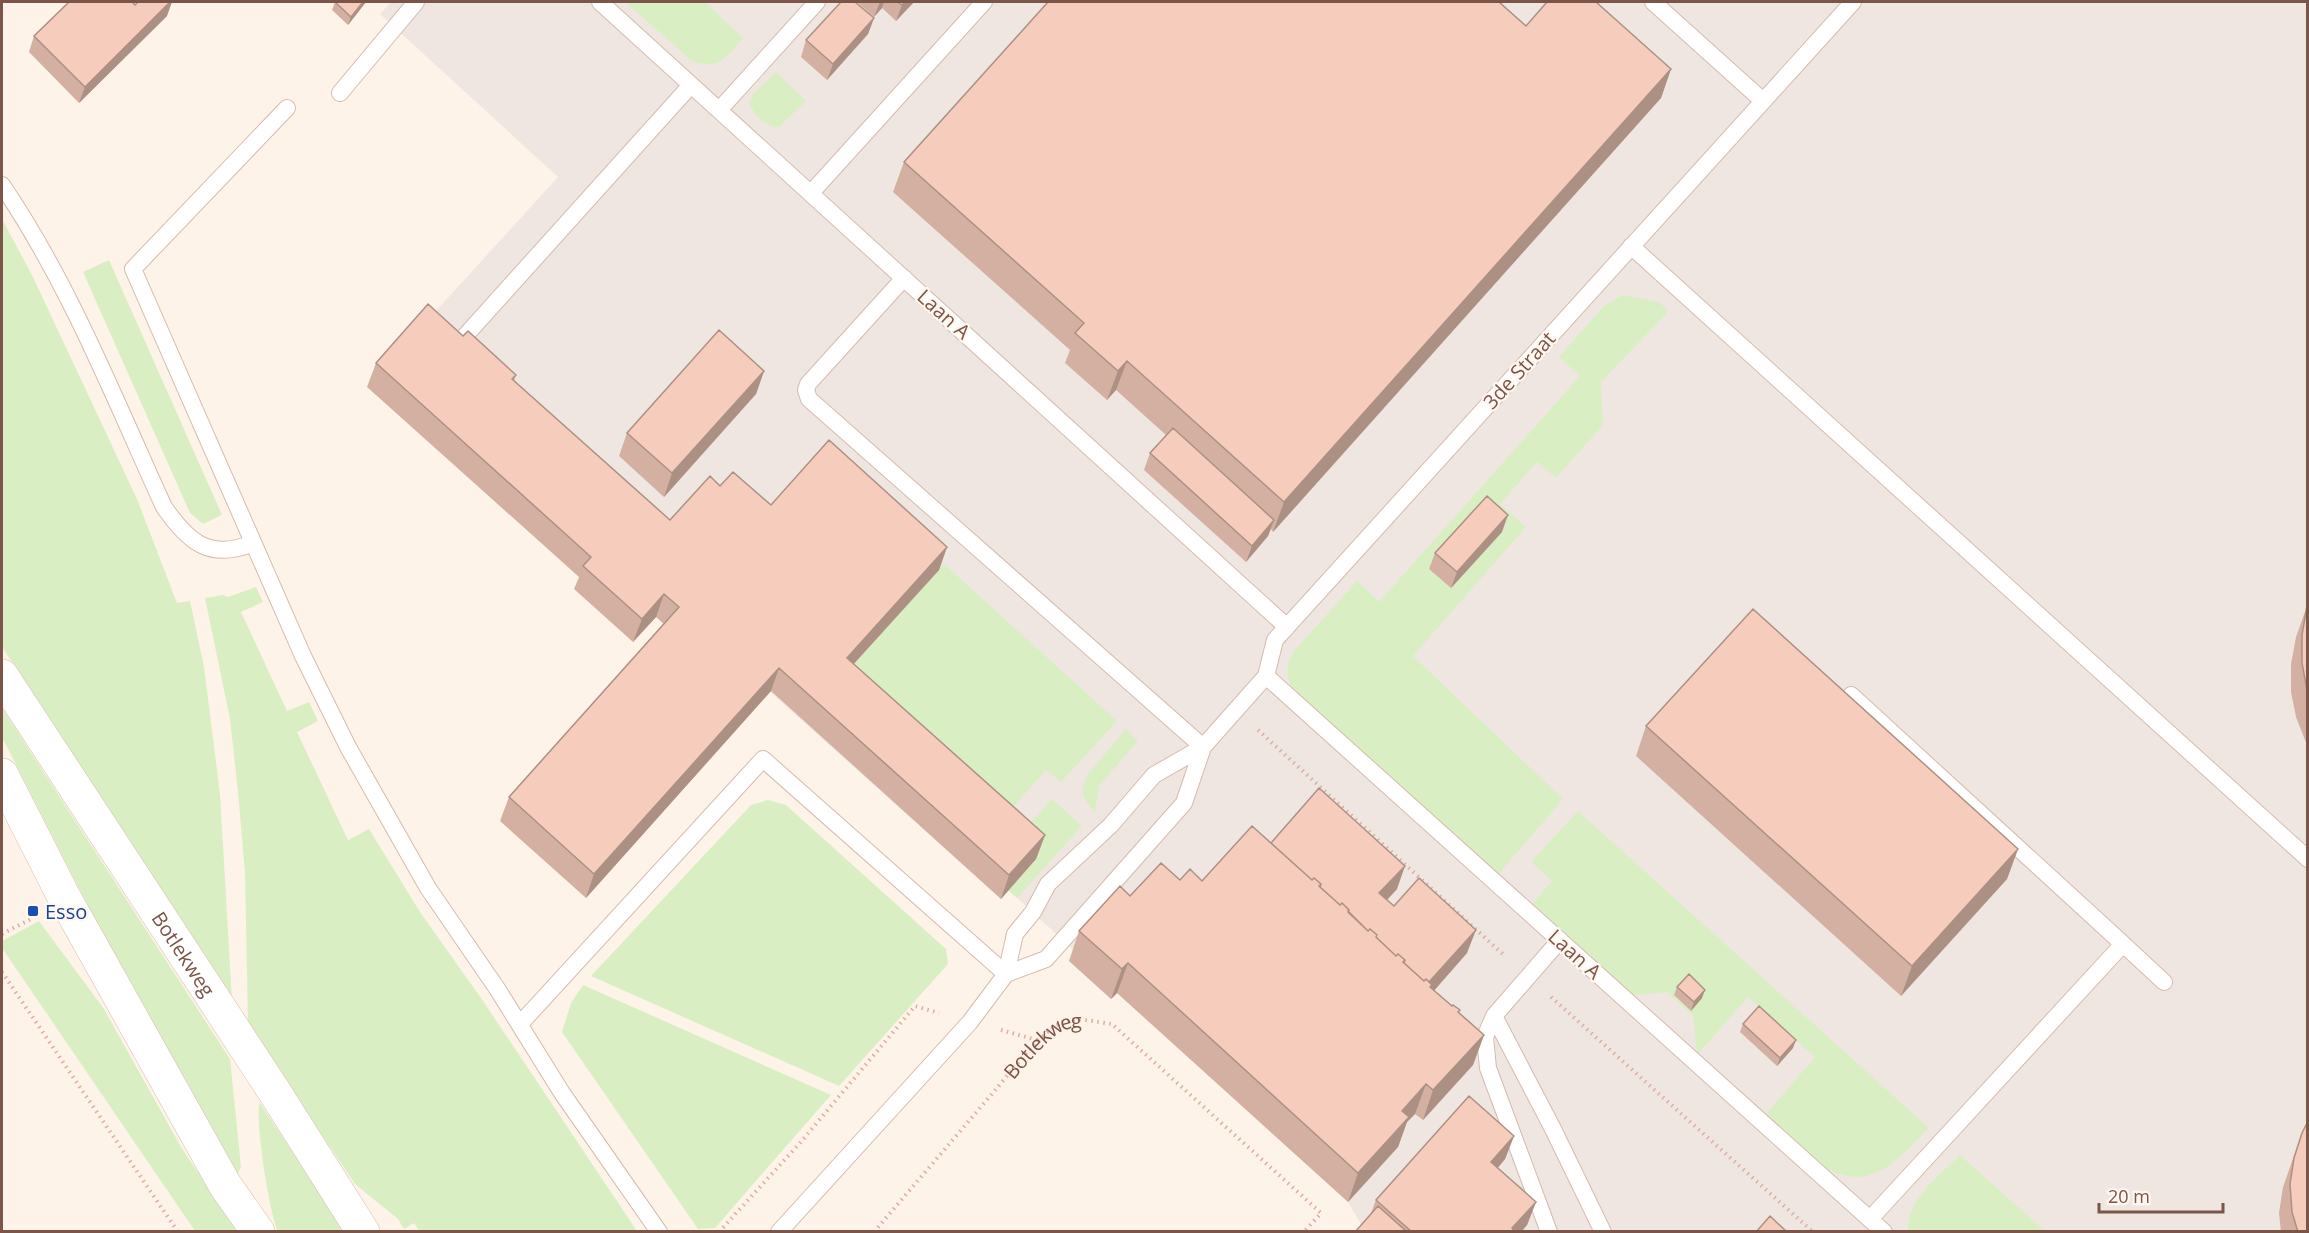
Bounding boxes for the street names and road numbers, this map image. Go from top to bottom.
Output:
street label: Laan A [912,283,977,345]
street label: 3de Straat [1477,325,1561,415]
street label: Botlekweg [146,906,222,1002]
street label: Laan A [1543,923,1608,985]
street label: Botlekweg [997,1006,1082,1084]

